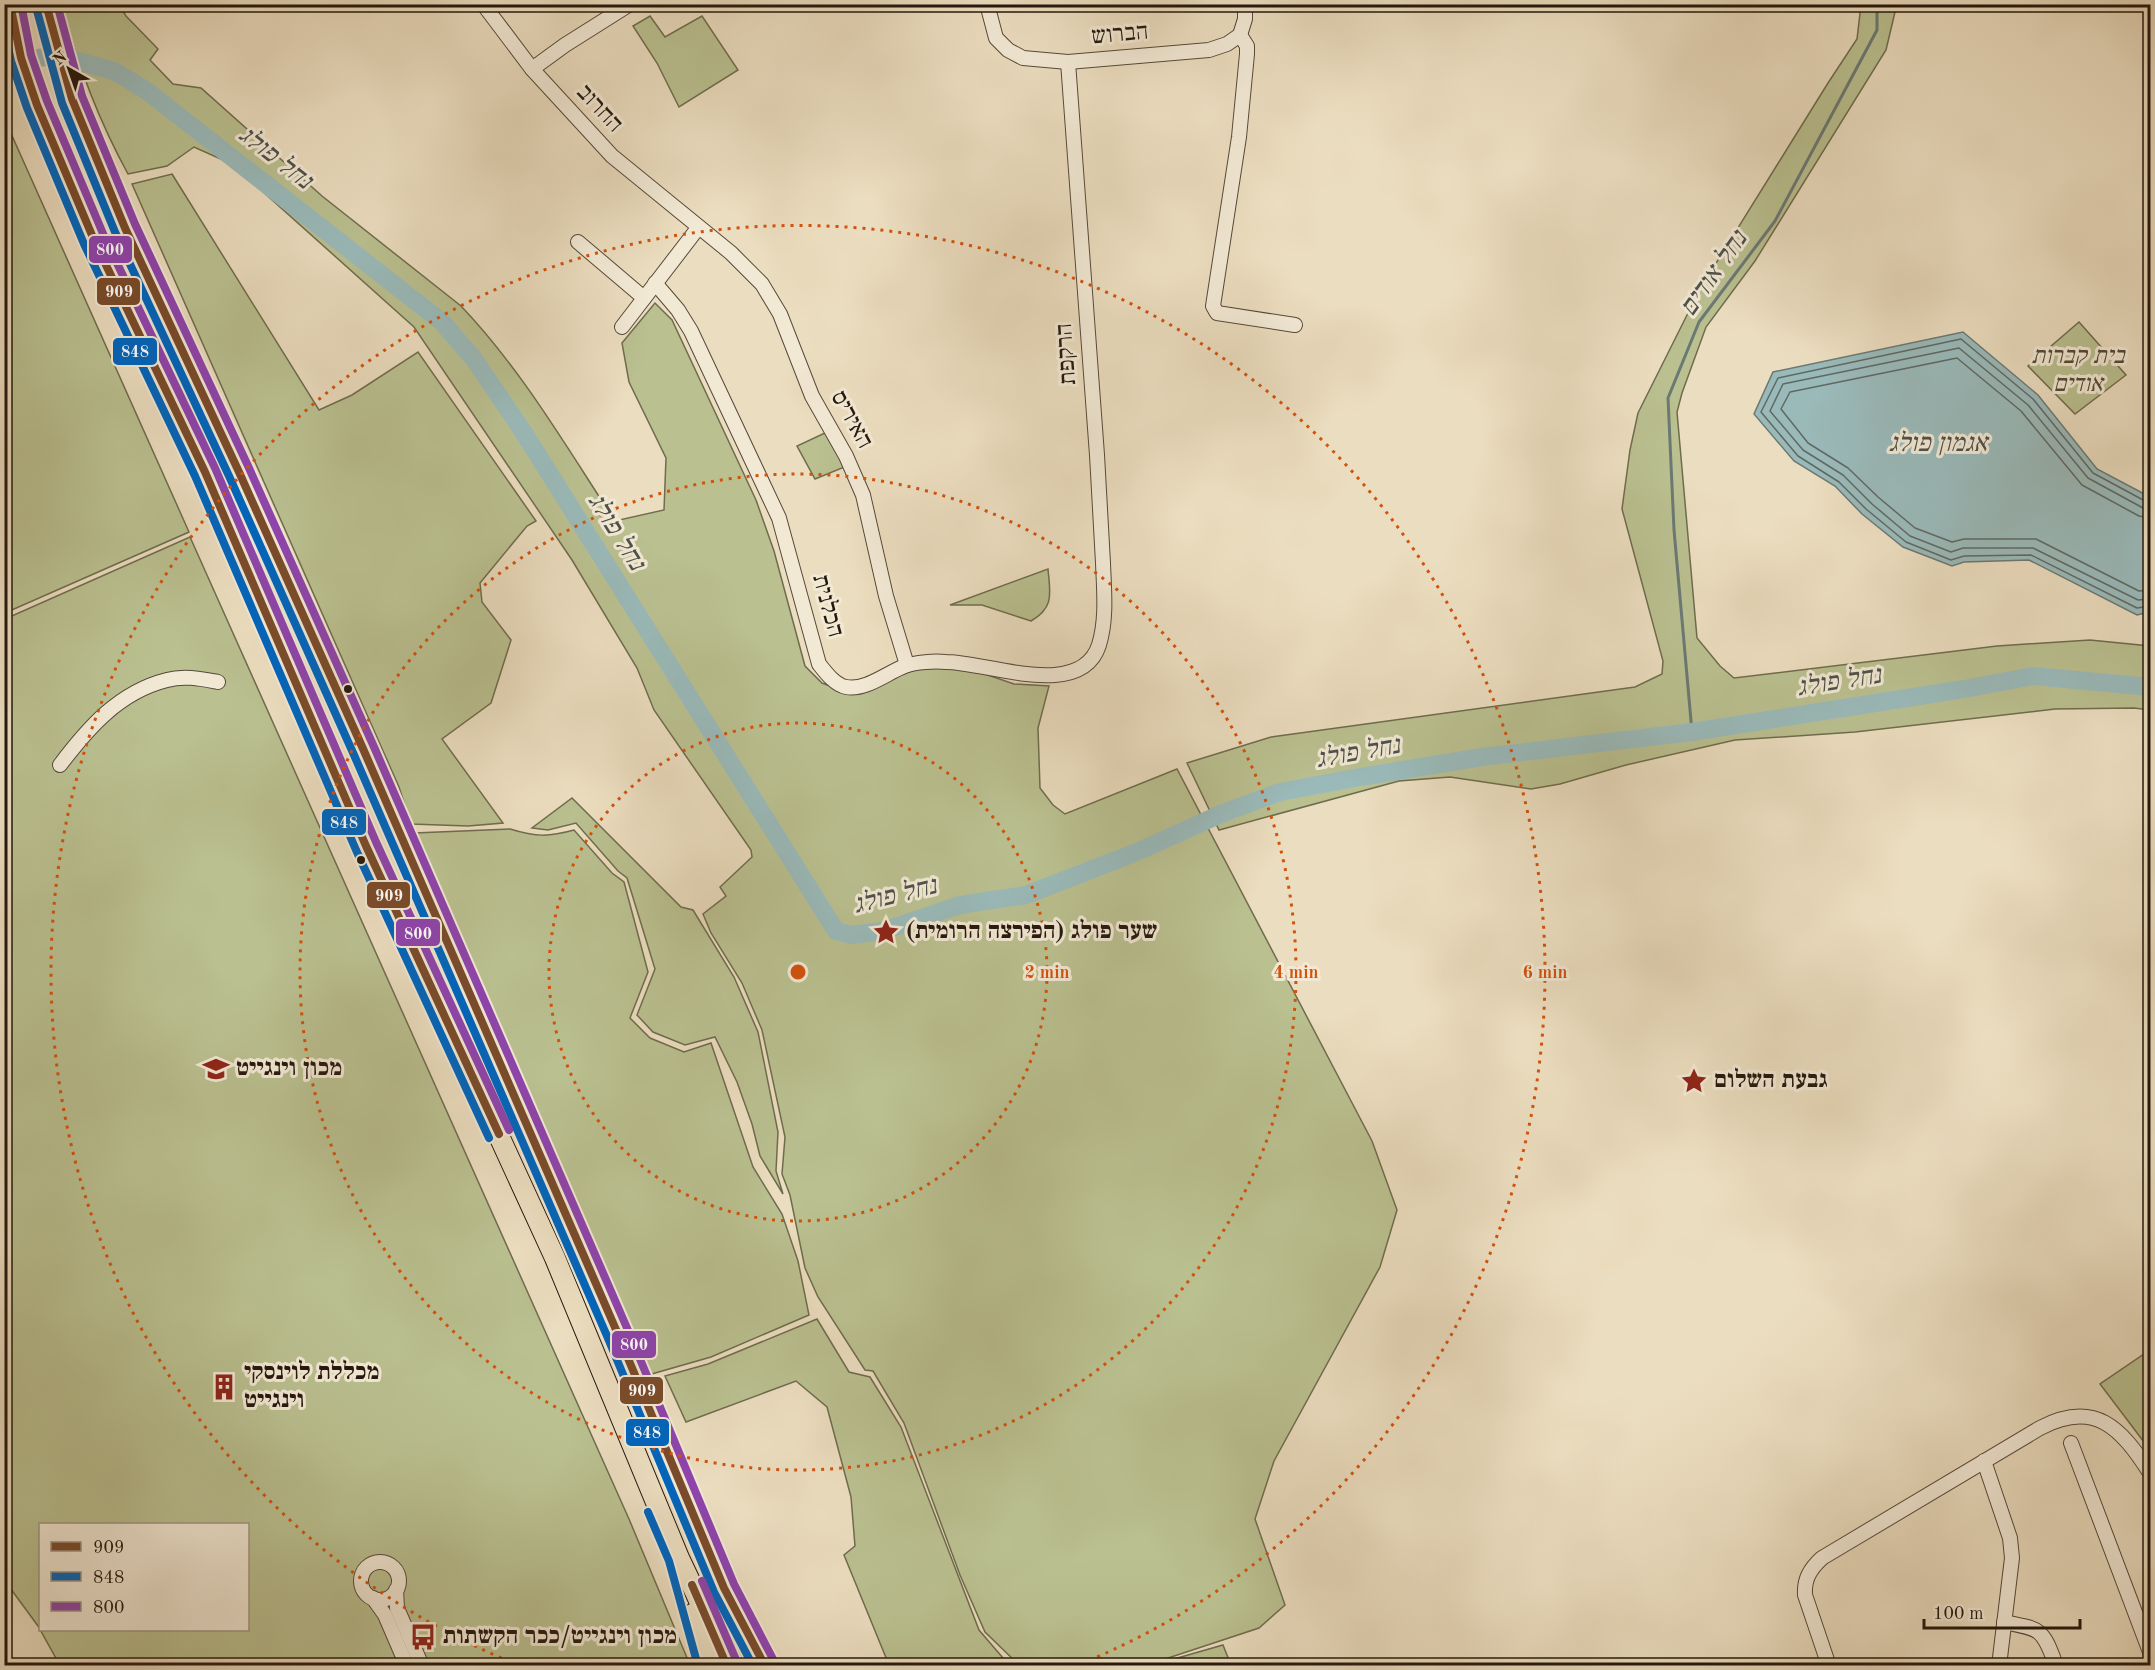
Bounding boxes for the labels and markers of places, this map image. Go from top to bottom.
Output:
unlabelled marker [342,683,354,695]
unlabelled marker [355,854,367,866]
place icon: שער פולג (הפירצה הרומית) [871,917,901,947]
place label: שער פולג (הפירצה הרומית) [906,918,1157,944]
centre of rings [788,962,808,982]
school or university icon: מכון וינגייט [201,1054,231,1084]
place label: מכון וינגייט [236,1057,342,1081]
place icon: גבעת השלום [1679,1066,1709,1096]
place label: גבעת השלום [1714,1067,1828,1093]
place label: מכללת לוינסקי וינגייט [244,1359,379,1413]
building icon: מכללת לוינסקי וינגייט [209,1372,239,1402]
bus stop icon: מכון וינגייט/ככר הקשתות [408,1622,438,1652]
place label: מכון וינגייט/ככר הקשתות [443,1625,677,1649]

